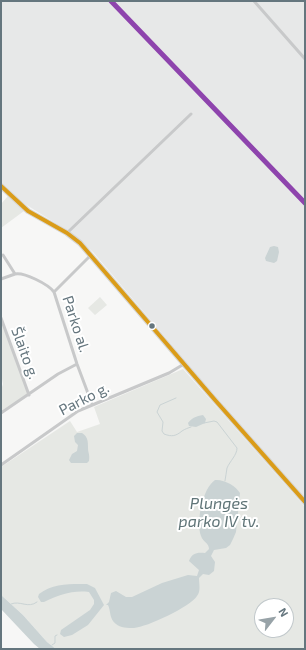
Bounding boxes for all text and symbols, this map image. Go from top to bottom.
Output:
street label: Parko al. [58,293,94,355]
unlabelled marker [147,321,157,331]
street label: Šlaito g. [7,324,43,382]
street label: Parko g. [56,379,112,419]
water label: Plungės parko IV tv. [179,494,259,532]
north arrow [254,598,294,638]
text: N [276,605,291,619]

